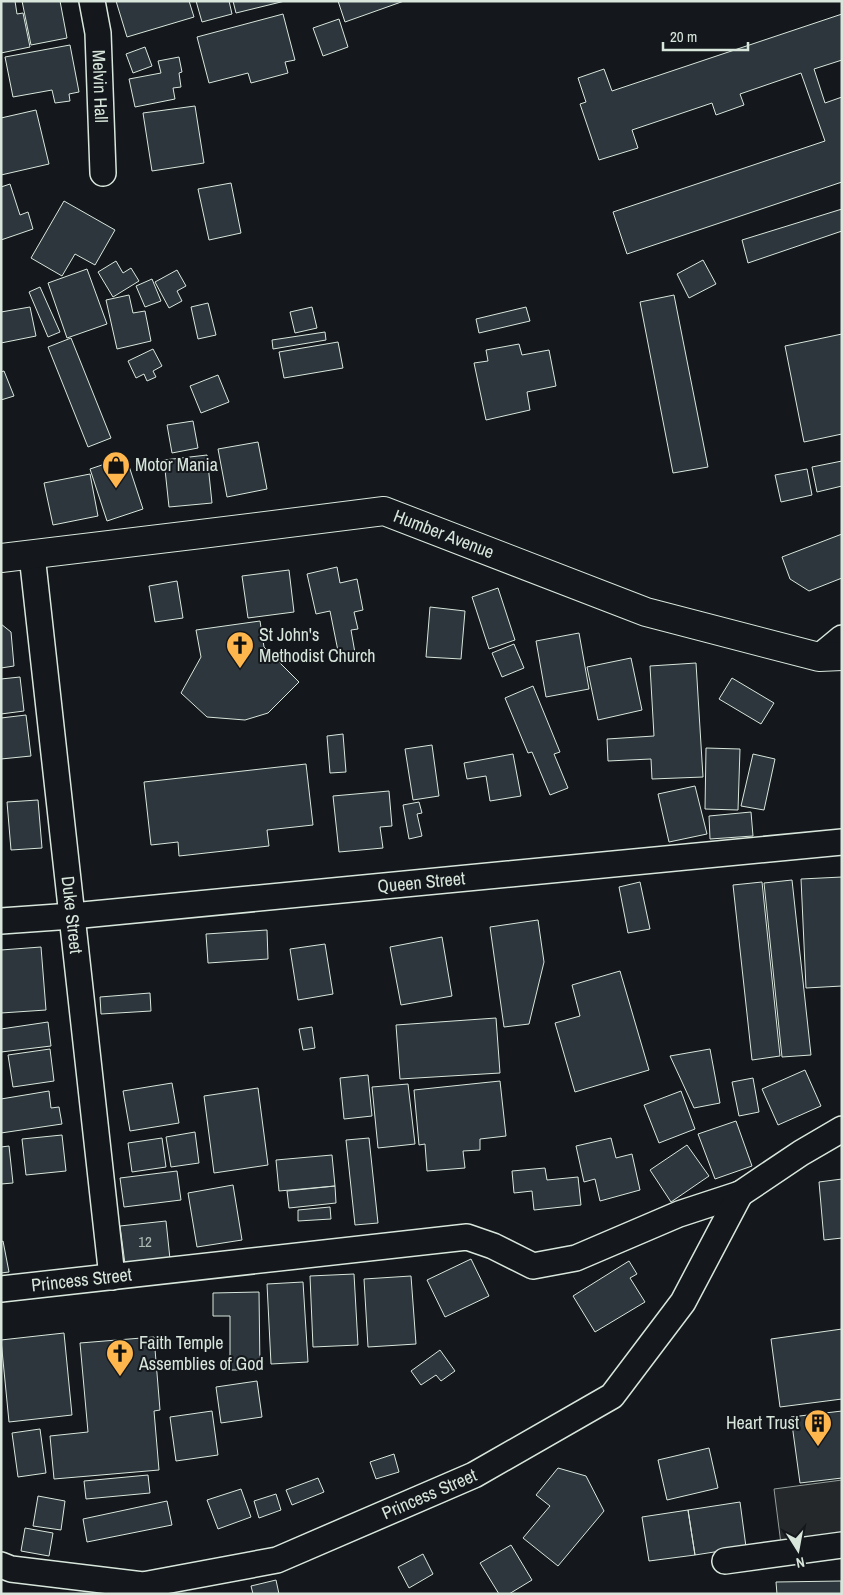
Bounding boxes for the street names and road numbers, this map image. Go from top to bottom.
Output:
street label: Melvin Hall [87,49,114,123]
street label: Humber Avenue [390,503,498,564]
street label: Queen Street [376,865,466,899]
street label: Duke Street [56,875,89,955]
street label: Princess Street [30,1261,133,1298]
street label: Princess Street [378,1462,481,1525]

